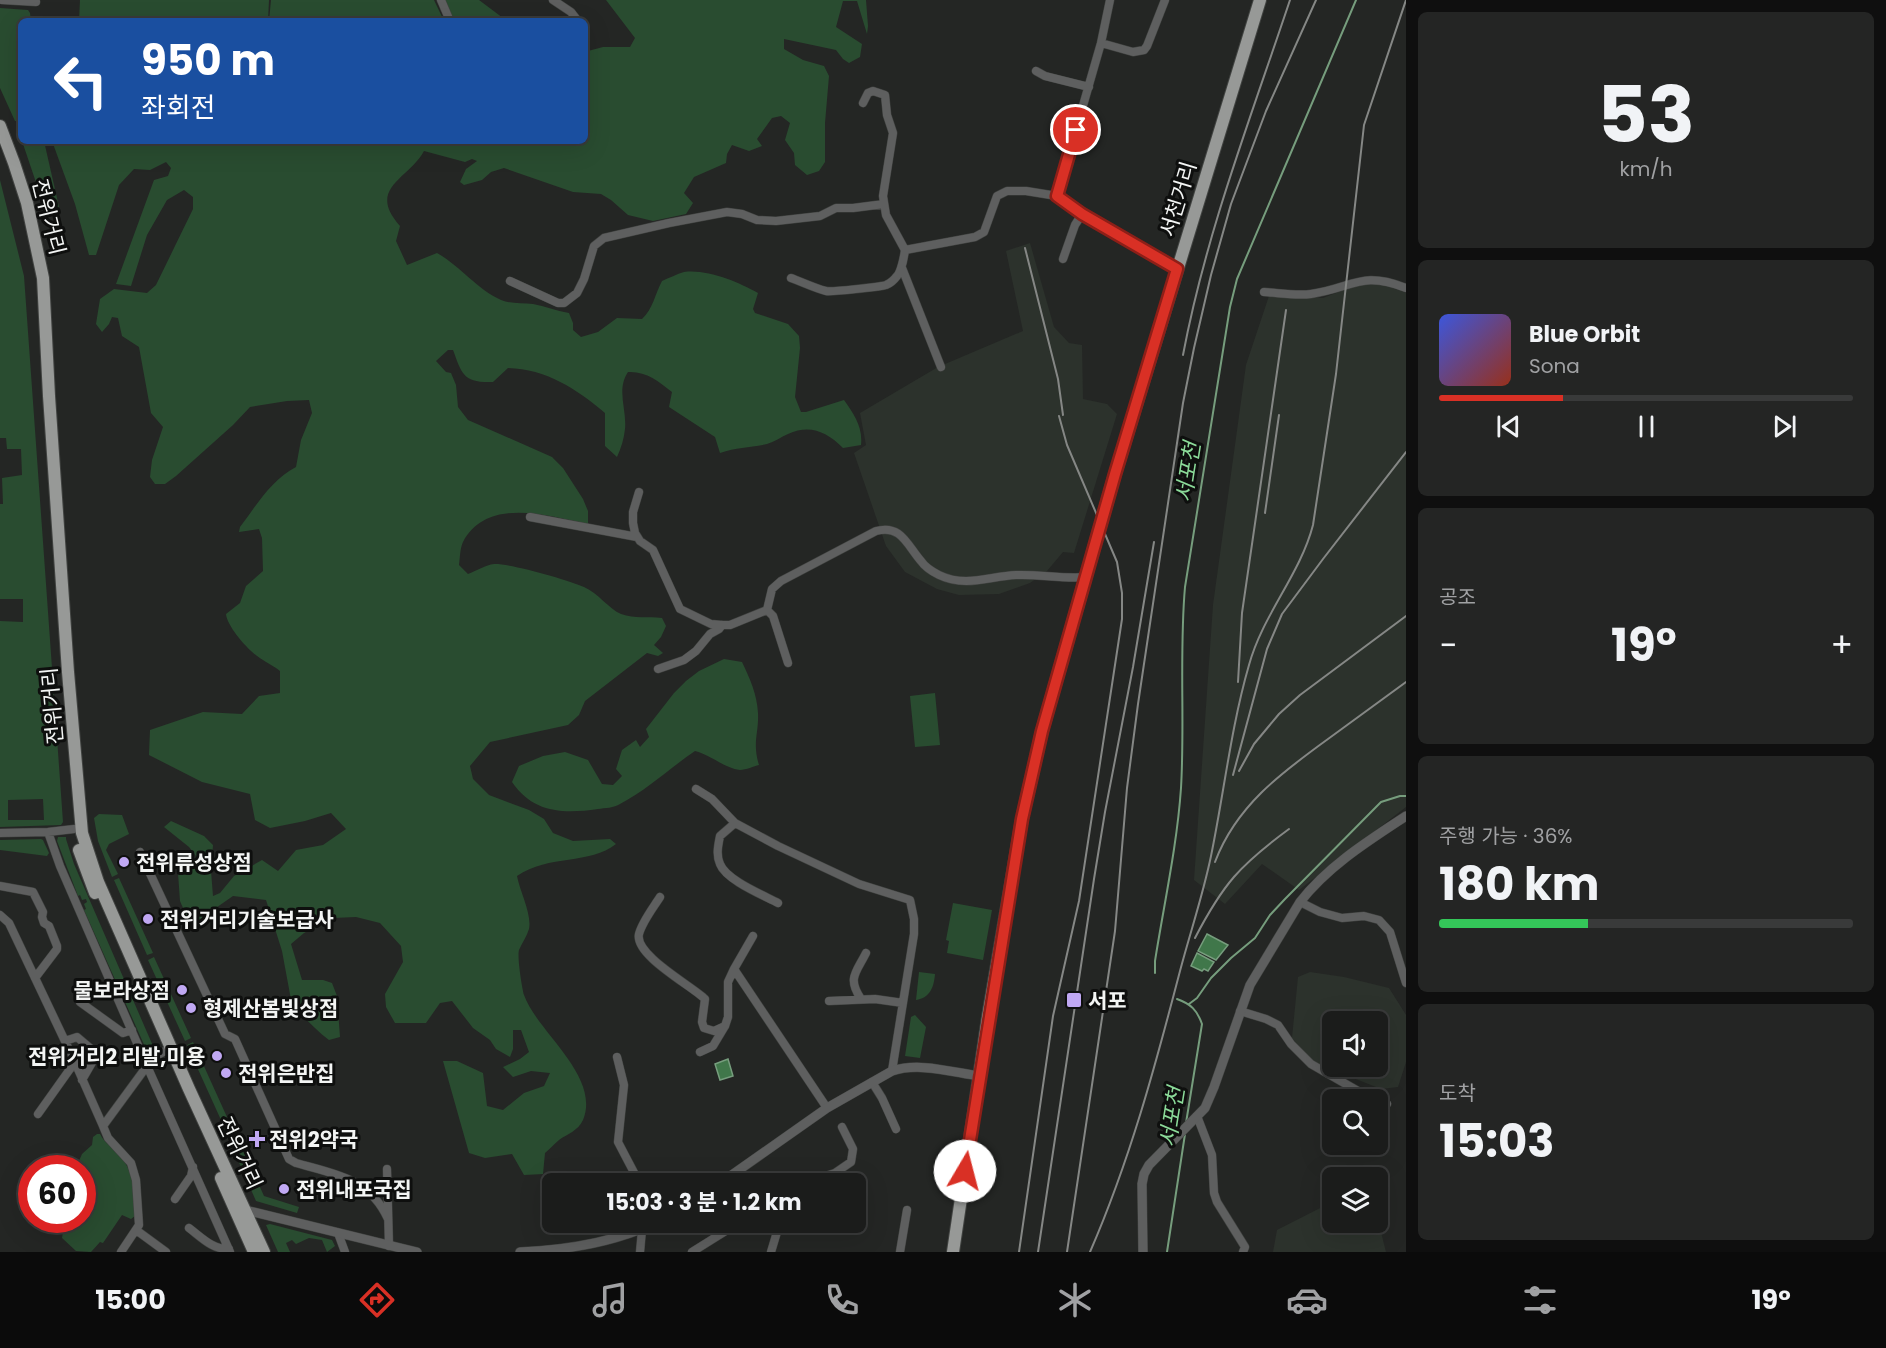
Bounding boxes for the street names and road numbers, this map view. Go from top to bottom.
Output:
street label: 서천거리 [1153,158,1203,240]
street label: 전위거리 [26,176,72,258]
street label: 전위거리 [34,666,70,746]
street label: 전위거리 [211,1112,269,1194]

